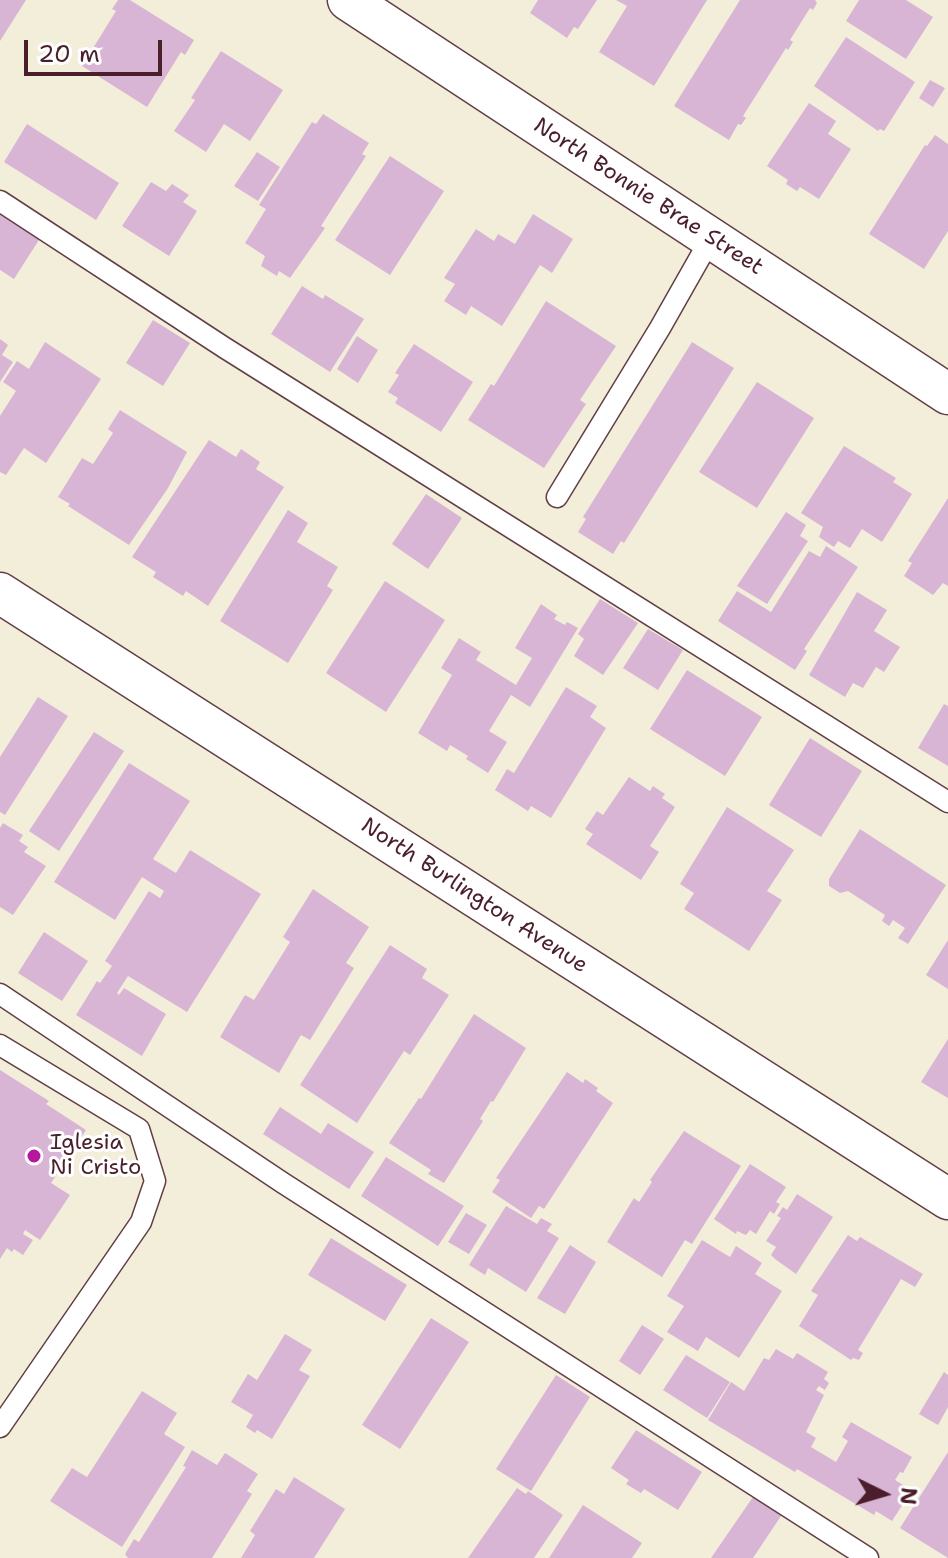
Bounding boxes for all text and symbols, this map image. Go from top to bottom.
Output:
scale bar [28,24,166,74]
text: 20 m [38,38,100,70]
street label: North Bonnie Brae Street [528,113,768,281]
street label: North Burlington Avenue [356,813,592,979]
place label: Iglesia Ni Cristo [50,1130,141,1182]
marker: Iglesia Ni Cristo [25,1147,43,1165]
north arrow [844,1454,924,1534]
text: N [893,1486,924,1506]

